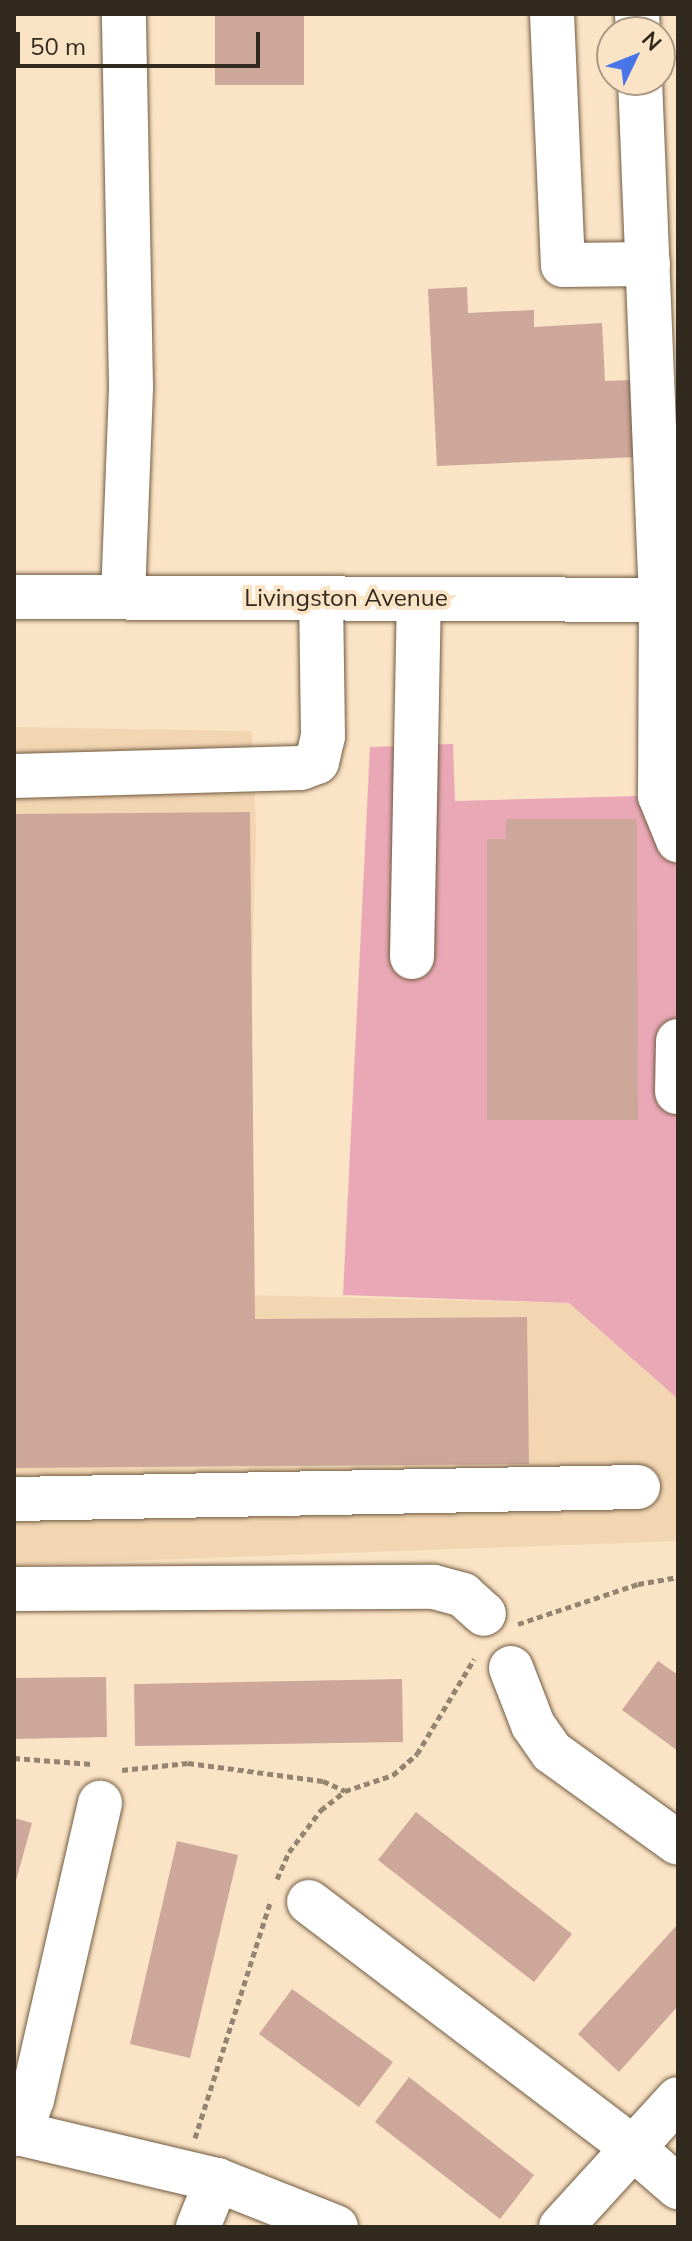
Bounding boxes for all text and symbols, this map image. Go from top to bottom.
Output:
scale bar [20,16,264,66]
north arrow [596,16,676,96]
text: N [636,25,668,57]
text: 50 m [30,31,86,61]
street label: Livingston Avenue [244,584,448,612]

